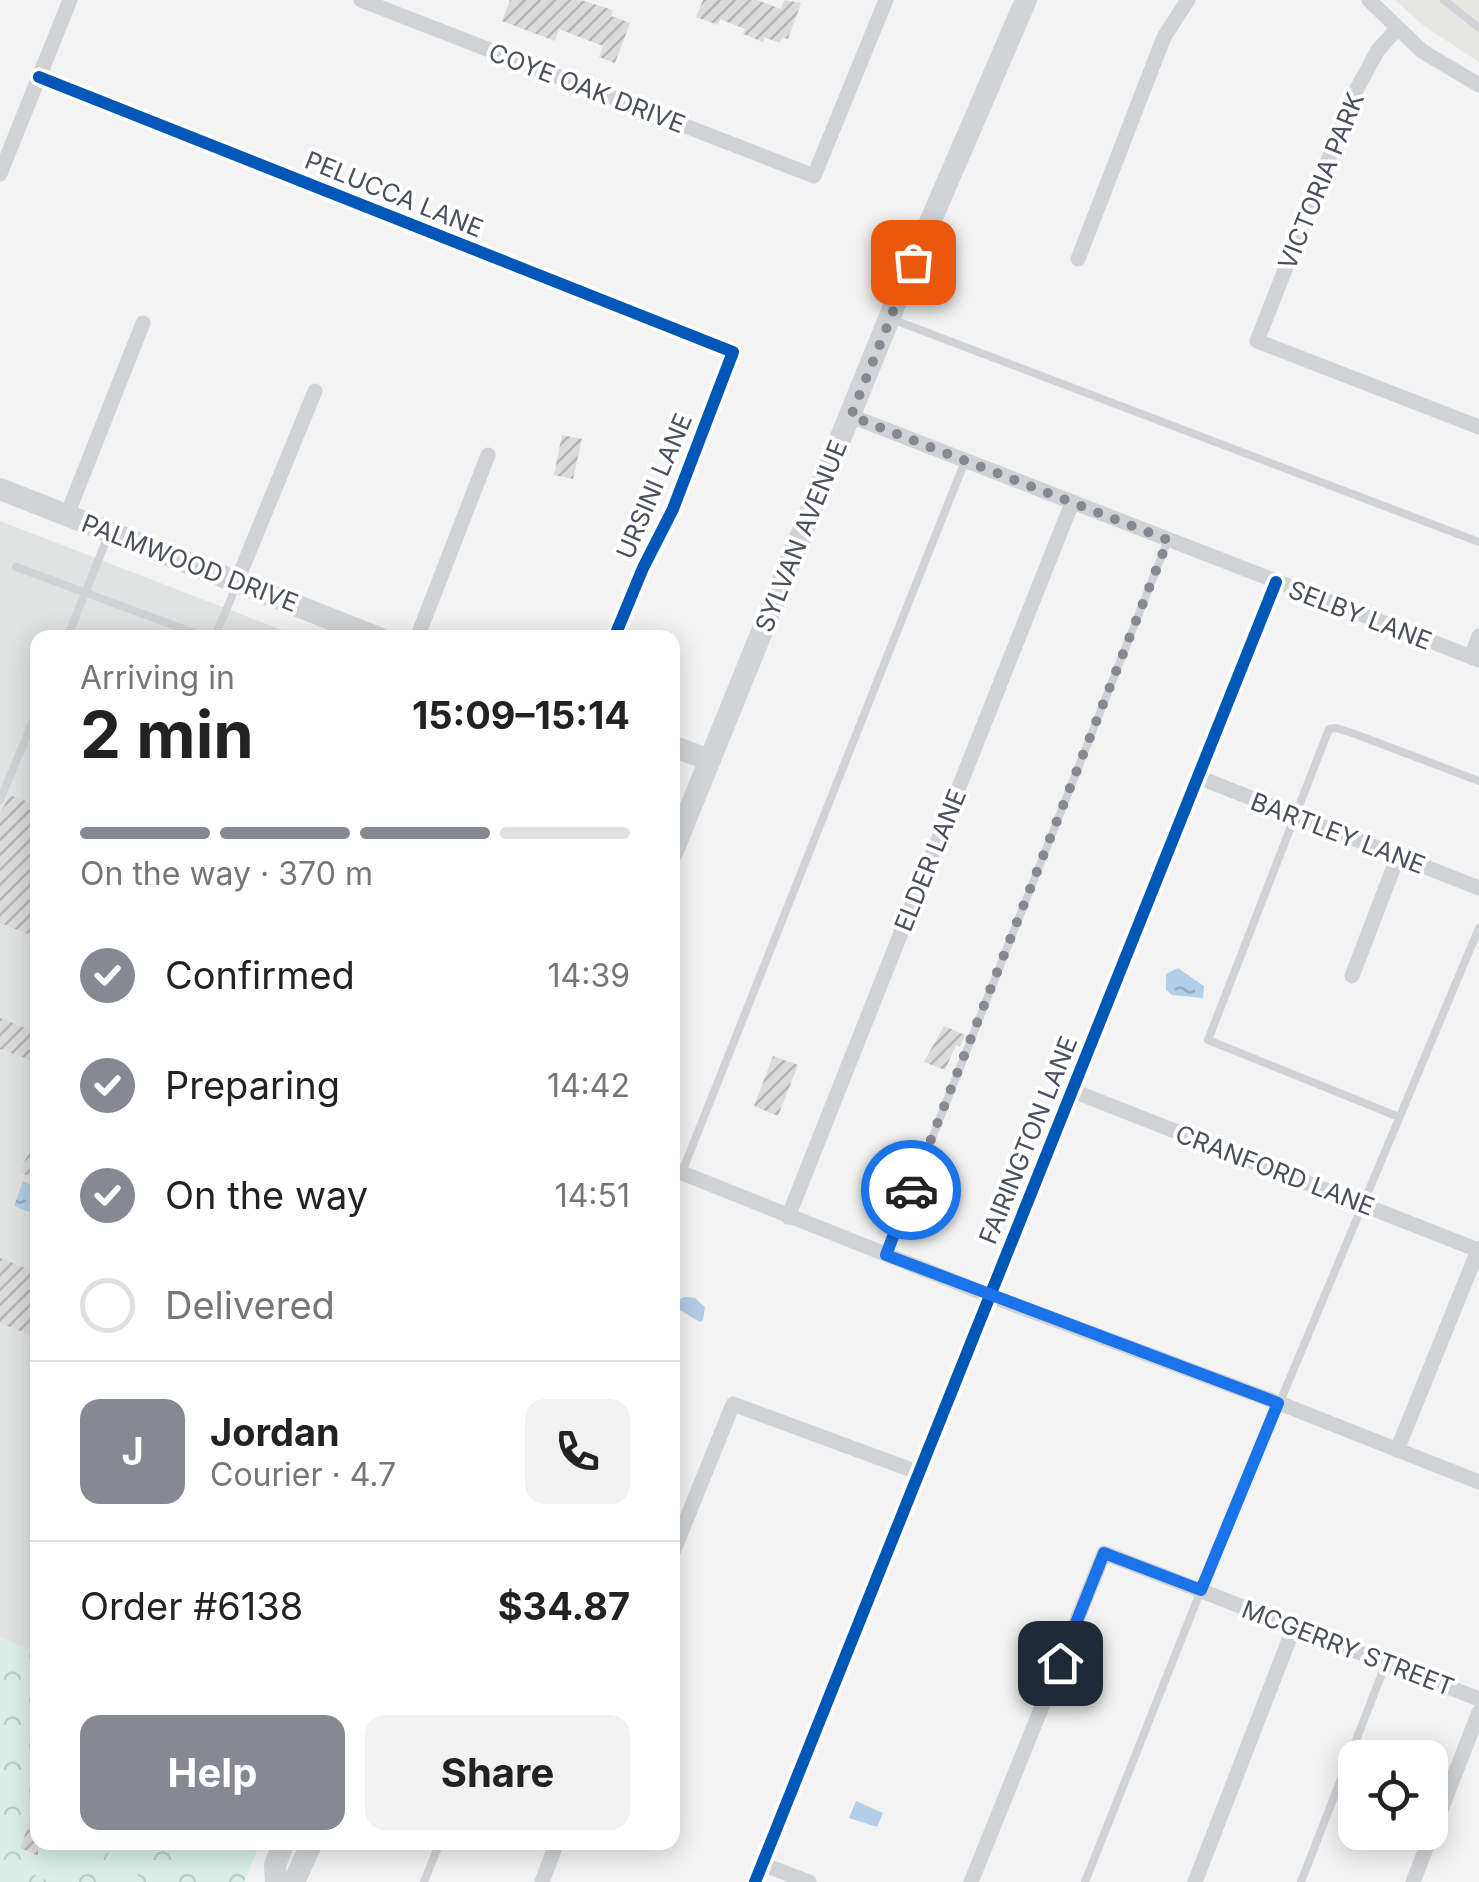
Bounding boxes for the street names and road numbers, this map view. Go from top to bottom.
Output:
street label: COYE OAK DRIVE [485,37,689,139]
street label: VICTORIA PARK [1272,88,1370,274]
street label: PELUCCA LANE [301,145,487,243]
street label: URSINI LANE [610,409,698,563]
street label: SYLVAN AVENUE [749,436,853,636]
street label: PALMWOOD DRIVE [78,508,302,618]
street label: SELBY LANE [1284,574,1436,656]
street label: ELDER LANE [888,785,972,935]
street label: BARTLEY LANE [1247,786,1429,880]
street label: FAIRINGTON LANE [973,1032,1083,1248]
street label: CRANFORD LANE [1171,1118,1379,1222]
street label: MCGERRY STREET [1238,1594,1458,1702]

